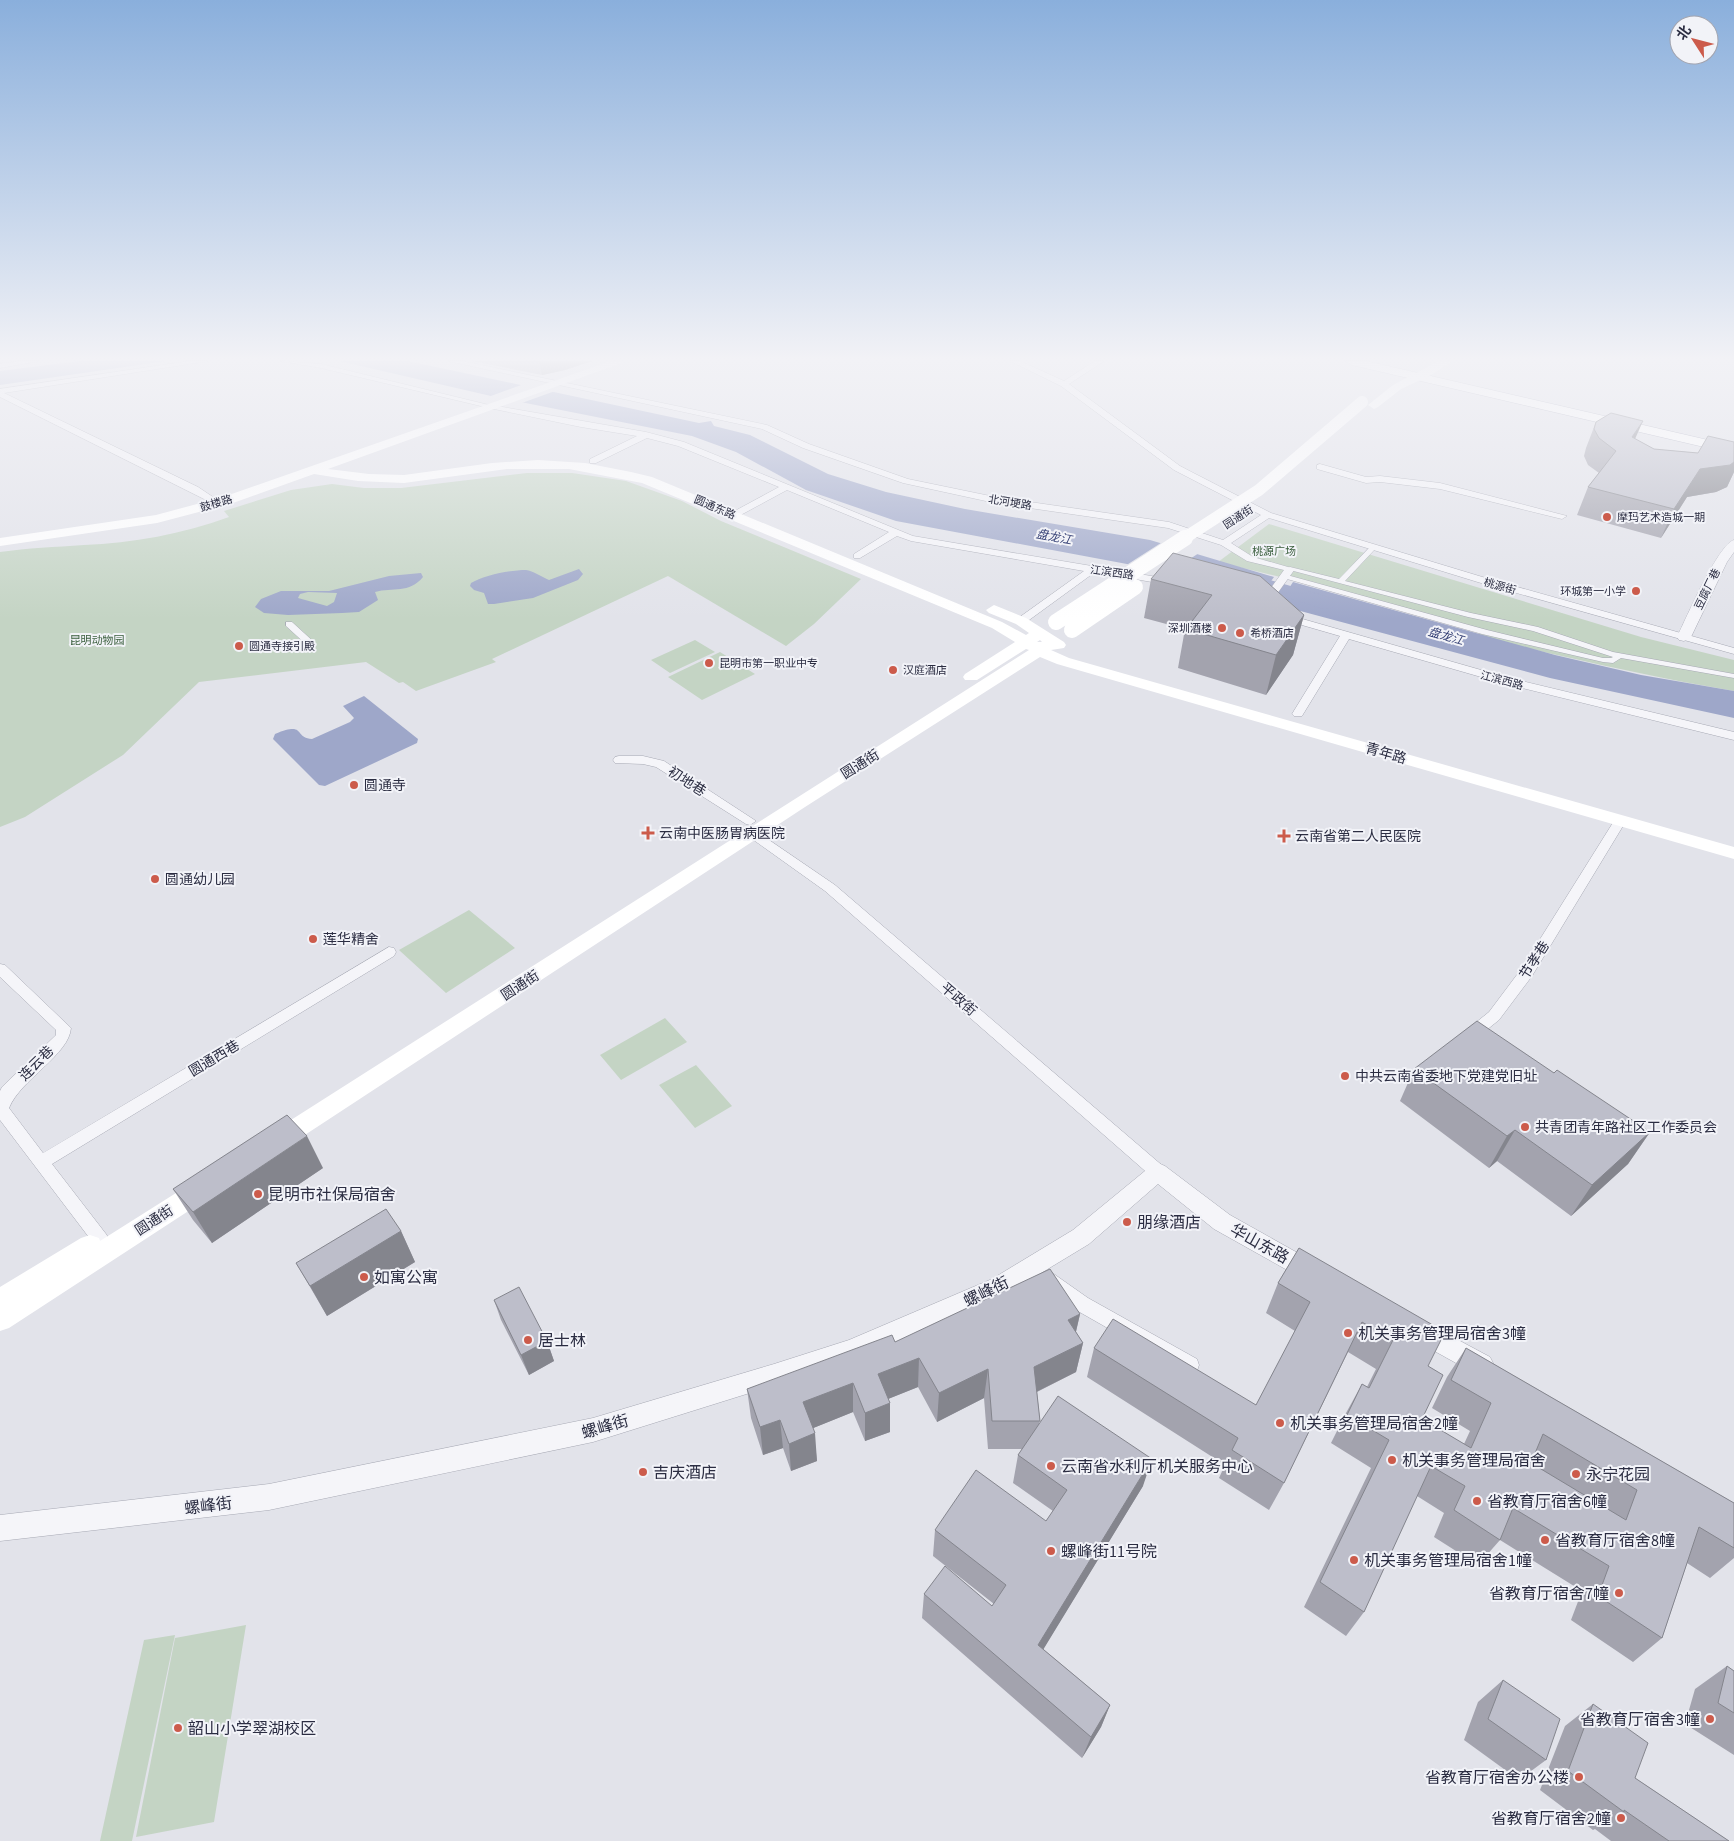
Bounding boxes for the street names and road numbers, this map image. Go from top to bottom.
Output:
street label: 鼓楼路 [198,492,234,515]
street label: 圆通东路 [692,492,738,523]
street label: 北河埂路 [987,492,1033,513]
street label: 园通街 [1220,502,1256,533]
street label: 江滨西路 [1089,562,1135,583]
street label: 豆腐厂巷 [1691,566,1724,612]
street label: 桃源街 [1482,575,1518,598]
street label: 江滨西路 [1479,668,1525,693]
street label: 青年路 [1363,739,1409,769]
street label: 圆通街 [837,745,884,784]
street label: 初地巷 [663,762,710,802]
street label: 节孝巷 [1515,937,1555,984]
street label: 圆通街 [497,966,544,1006]
street label: 平政街 [936,978,981,1021]
street label: 圆通西巷 [185,1036,244,1082]
street label: 连云巷 [15,1042,59,1086]
street label: 圆通街 [131,1201,178,1241]
street label: 华山东路 [1226,1219,1293,1269]
street label: 螺峰街 [960,1271,1013,1312]
street label: 螺峰街 [579,1410,631,1444]
street label: 螺峰街 [183,1492,233,1520]

